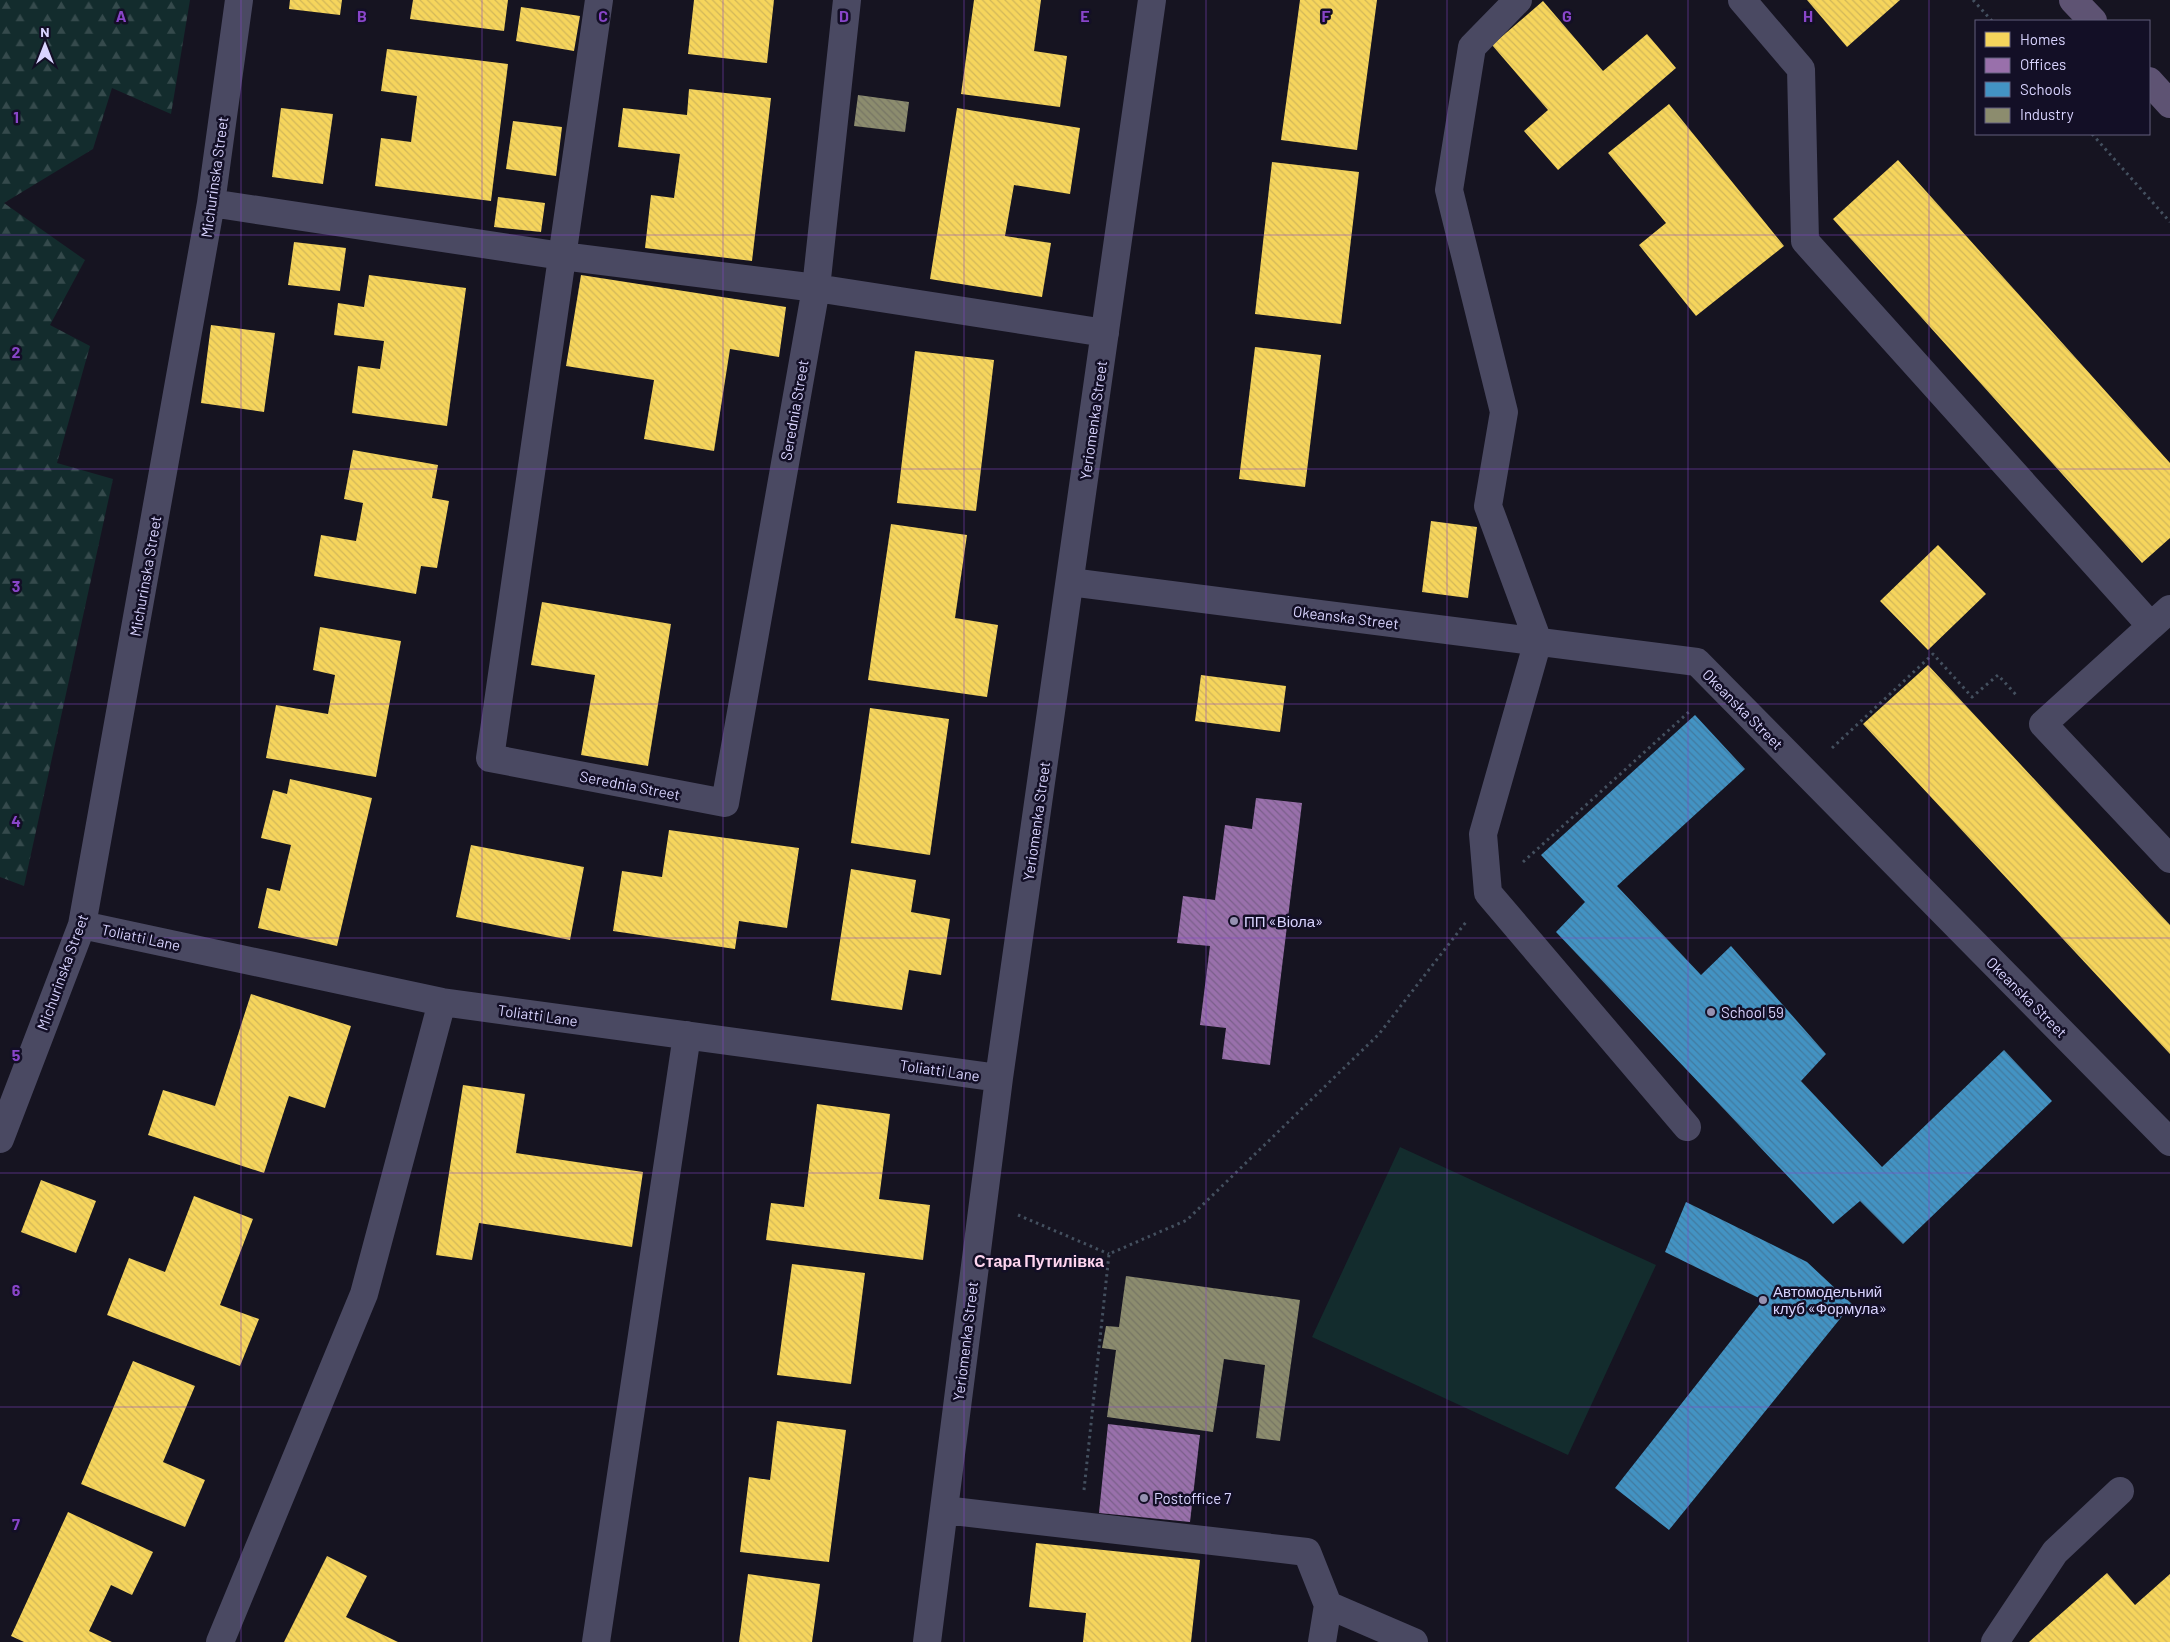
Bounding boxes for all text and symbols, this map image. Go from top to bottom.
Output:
text: A [116,6,127,25]
text: B [357,6,367,25]
text: C [598,6,608,25]
text: D [839,6,849,25]
text: E [1080,6,1090,25]
text: F [1322,6,1331,25]
text: G [1562,6,1572,25]
text: H [1803,6,1813,25]
north arrow [20,20,70,70]
legend [1975,20,2150,135]
text: N [40,23,50,40]
text: Homes [2020,30,2065,48]
text: Offices [2020,55,2066,73]
text: Schools [2020,80,2072,98]
text: Industry [2020,105,2074,123]
text: 1 [13,107,19,126]
street label: Michurinska Street [197,115,231,239]
text: 2 [12,342,21,361]
street label: Serednia Street [776,358,812,462]
street label: Yeriomenka Street [1076,359,1110,481]
street label: Michurinska Street [126,514,164,638]
text: 3 [12,576,20,595]
street label: Okeanska Street [1292,602,1400,632]
street label: Okeanska Street [1699,665,1787,753]
street label: Yeriomenka Street [1019,760,1053,882]
street label: Serednia Street [578,766,682,804]
text: 4 [11,811,21,830]
street label: Michurinska Street [33,912,91,1032]
place label: ПП «Віола» [1244,912,1323,930]
marker: ПП «Віола» [1228,915,1240,927]
street label: Toliatti Lane [100,920,182,954]
street label: Okeanska Street [1983,953,2071,1041]
street label: Toliatti Lane [497,1000,579,1030]
place label: School 59 [1721,1003,1784,1021]
marker: School 59 [1705,1006,1717,1018]
text: 5 [12,1045,21,1064]
street label: Toliatti Lane [899,1055,981,1085]
district label: Стара Путилівка [974,1251,1104,1270]
text: 6 [12,1280,21,1299]
street label: Yeriomenka Street [949,1280,981,1402]
place label: Автомодельний клуб «Формула» [1773,1282,1887,1317]
marker: Автомодельний клуб «Формула» [1757,1294,1769,1306]
place label: Postoffice 7 [1154,1489,1231,1507]
marker: Postoffice 7 [1138,1492,1150,1504]
text: 7 [12,1514,20,1533]

